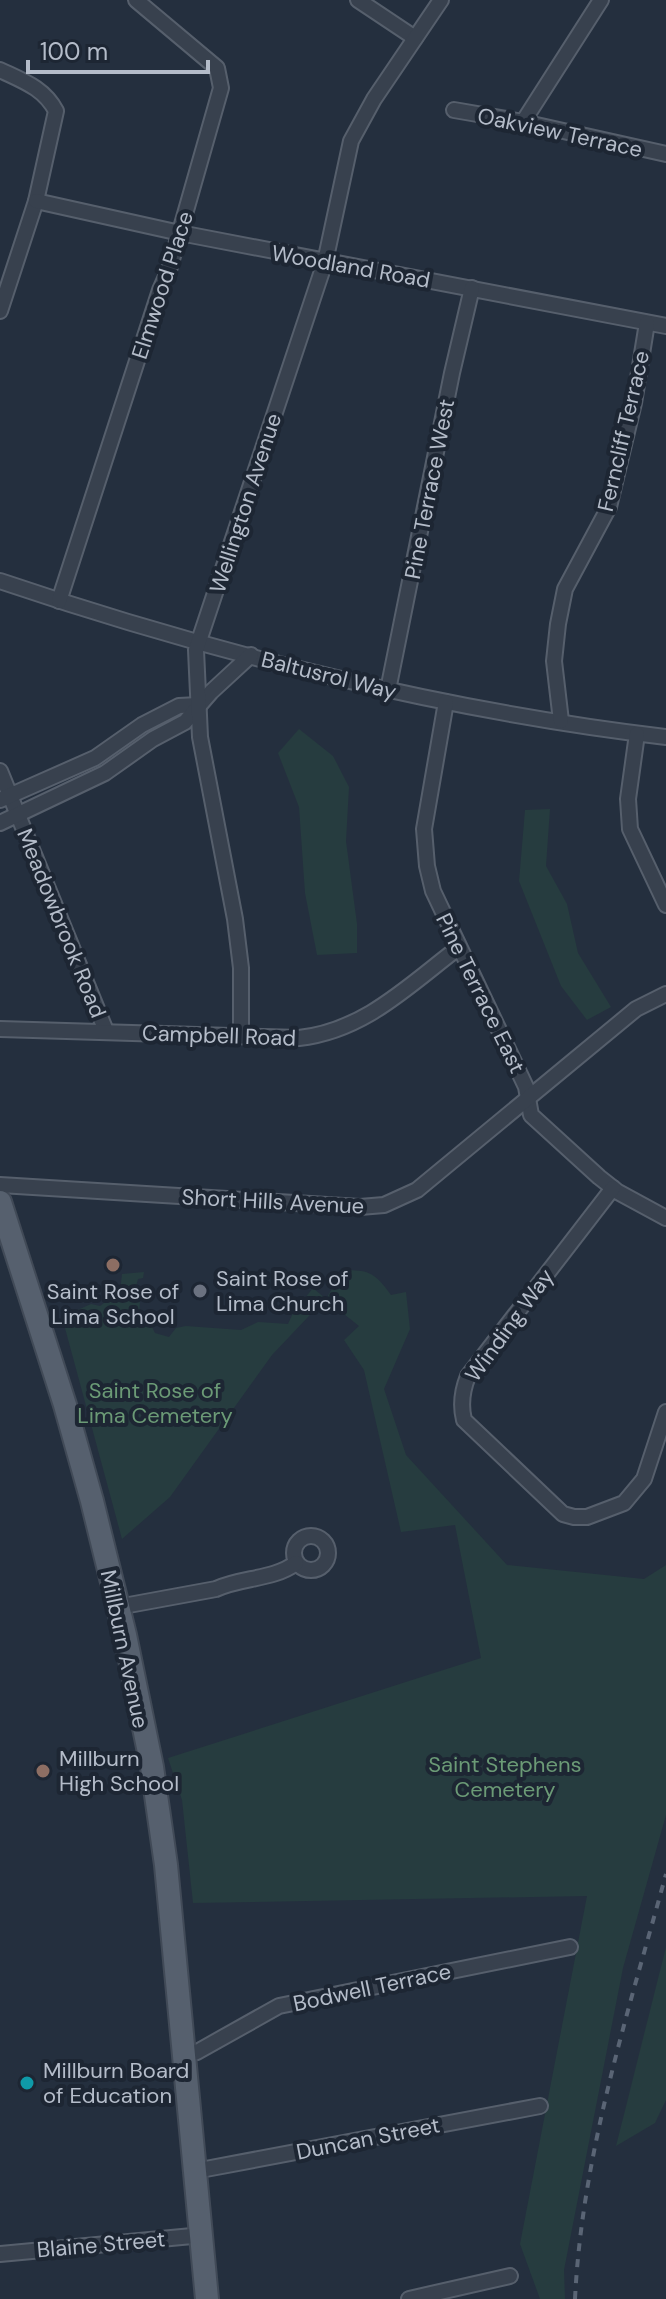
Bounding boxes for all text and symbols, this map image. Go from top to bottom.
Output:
scale bar [28,24,208,74]
text: 100 m [40,36,108,67]
street label: Oakview Terrace [475,101,645,164]
street label: Elmwood Place [125,208,200,363]
street label: Woodland Road [269,238,432,295]
street label: Ferncliff Terrace [591,348,656,514]
street label: Pine Terrace West [398,397,461,582]
street label: Wellington Avenue [203,410,288,597]
street label: Baltusrol Way [258,645,399,706]
street label: Meadowbrook Road [10,824,113,1022]
street label: Pine Terrace East [429,908,532,1078]
street label: Campbell Road [141,1018,297,1053]
street label: Short Hills Avenue [181,1182,365,1221]
marker: Saint Rose of Lima School [104,1256,122,1274]
street label: Winding Way [459,1263,560,1388]
place label: Saint Rose of Lima Church [216,1264,349,1318]
place label: Saint Rose of Lima School [47,1277,179,1331]
marker: Saint Rose of Lima Church [191,1282,209,1300]
park label: Saint Rose of Lima Cemetery [77,1376,233,1430]
street label: Millburn Avenue [94,1567,155,1731]
place label: Millburn High School [59,1744,179,1798]
park label: Saint Stephens Cemetery [428,1750,582,1804]
marker: Millburn High School [34,1762,52,1780]
street label: Bodwell Terrace [290,1957,454,2018]
place label: Millburn Board of Education [43,2056,189,2110]
marker: Millburn Board of Education [18,2074,36,2092]
street label: Duncan Street [294,2110,442,2167]
street label: Blaine Street [36,2224,166,2265]

